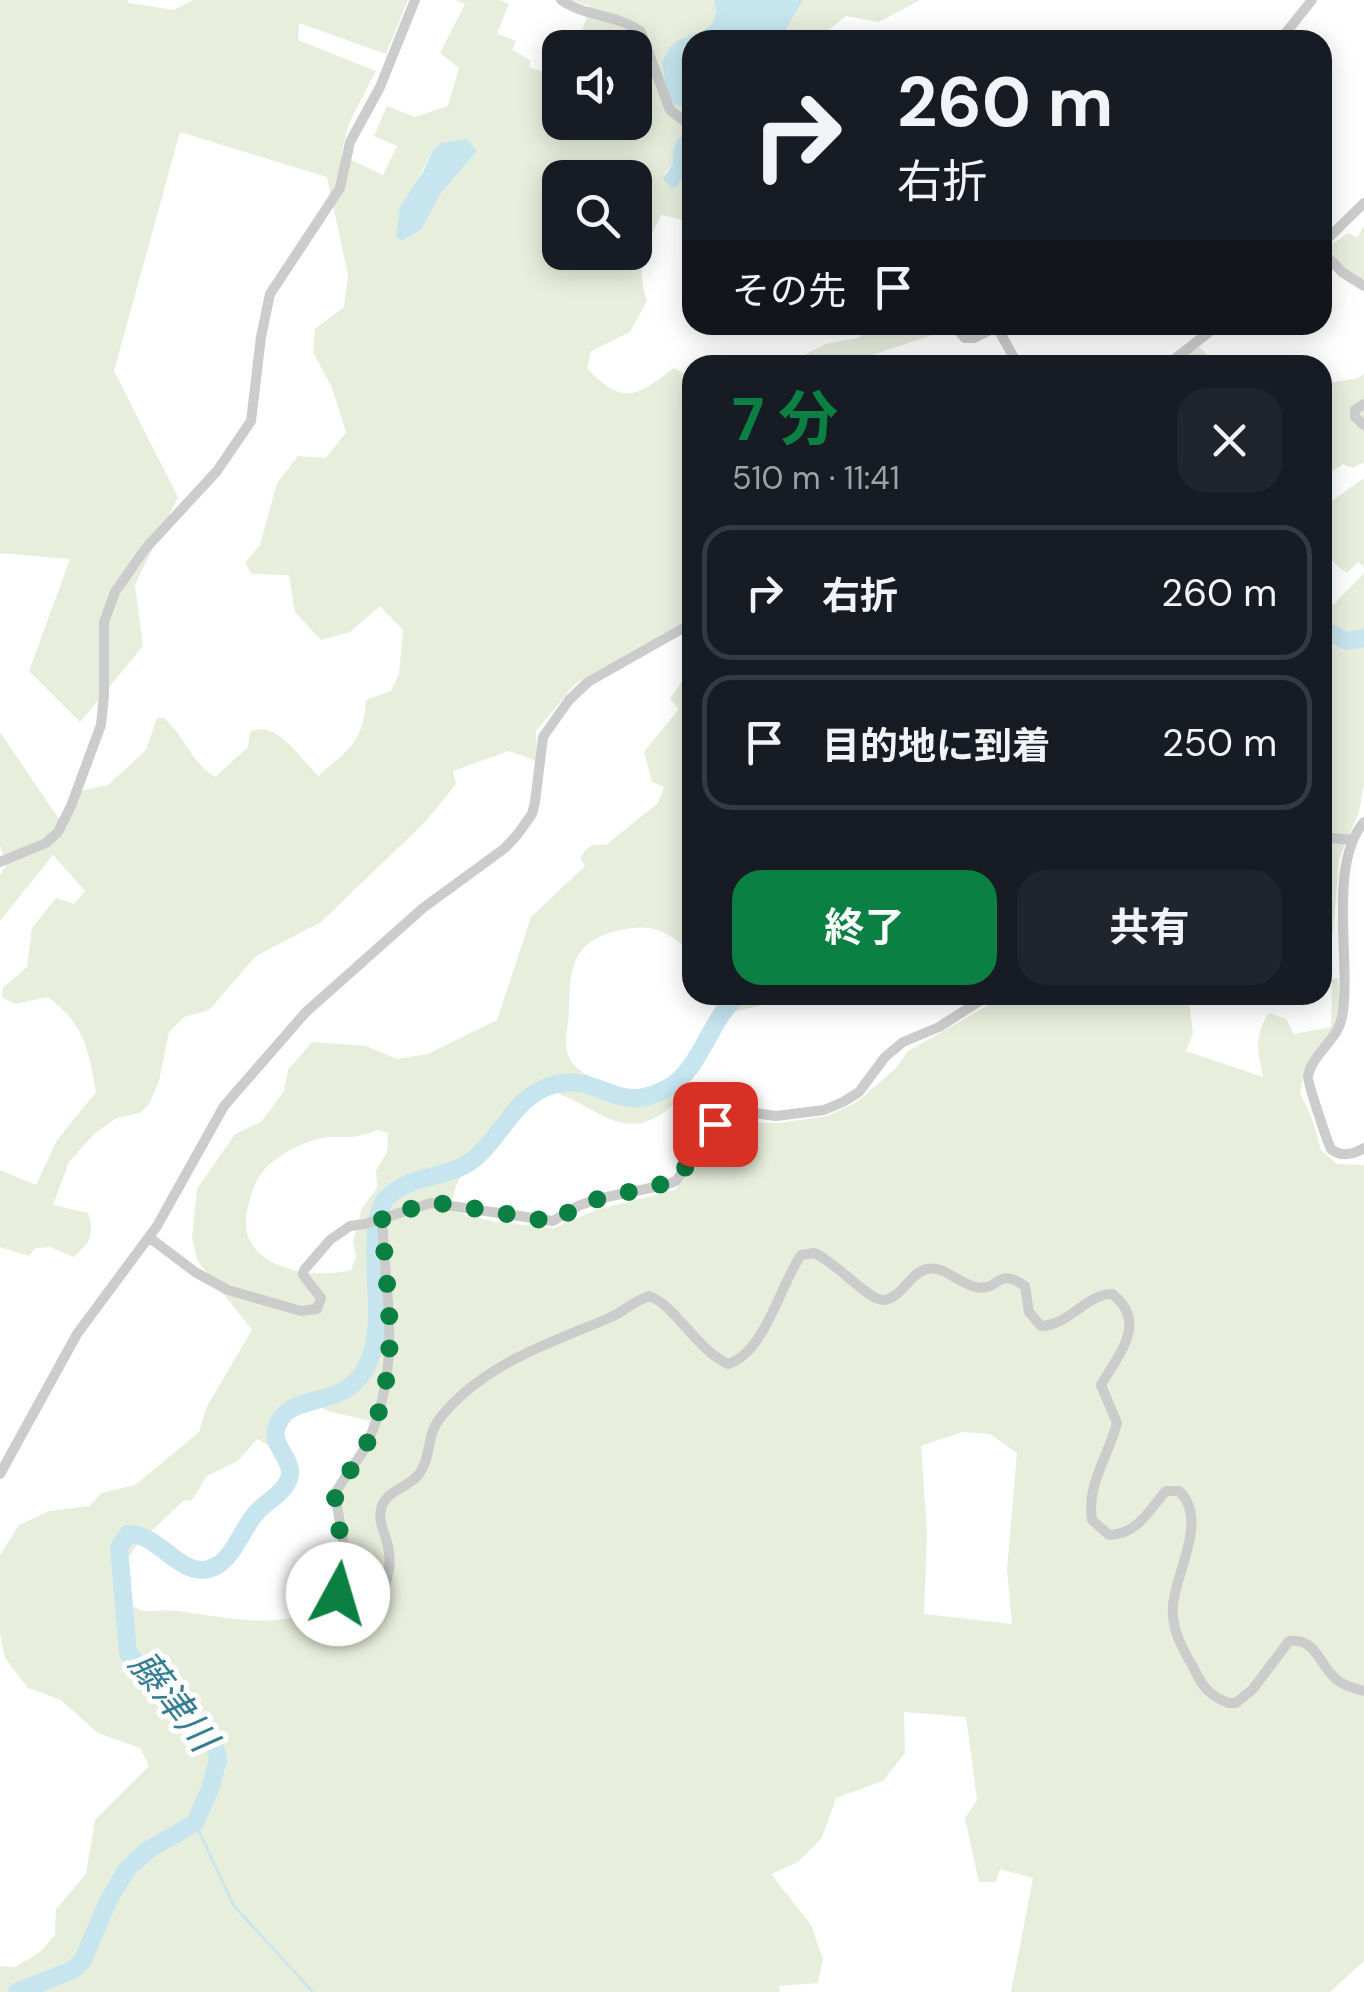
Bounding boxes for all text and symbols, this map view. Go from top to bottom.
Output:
map controls [542,30,652,270]
button: sound [542,30,652,140]
text: 260 m [897,57,1113,148]
icon: right [732,70,862,200]
text: 右折 [897,152,987,211]
button: search [542,160,652,270]
icon: arrive [866,260,921,315]
text: その先 [732,266,846,316]
text: 7 分 [732,380,838,459]
button: close [1177,388,1282,493]
text: 510 m · 11:41 [732,457,900,499]
icon: right [737,565,792,620]
text: 260 m [1161,568,1277,618]
text: 右折 [822,571,898,621]
icon: arrive [737,715,792,770]
text: 250 m [1162,718,1277,768]
text: 目的地に到着 [822,721,1050,771]
button: 終了 [732,870,997,985]
button: 共有 [1017,870,1282,985]
pin [673,1082,758,1167]
icon: arrive [688,1097,743,1152]
position arrow [286,1542,390,1646]
water label: 藤津川 [118,1641,230,1764]

